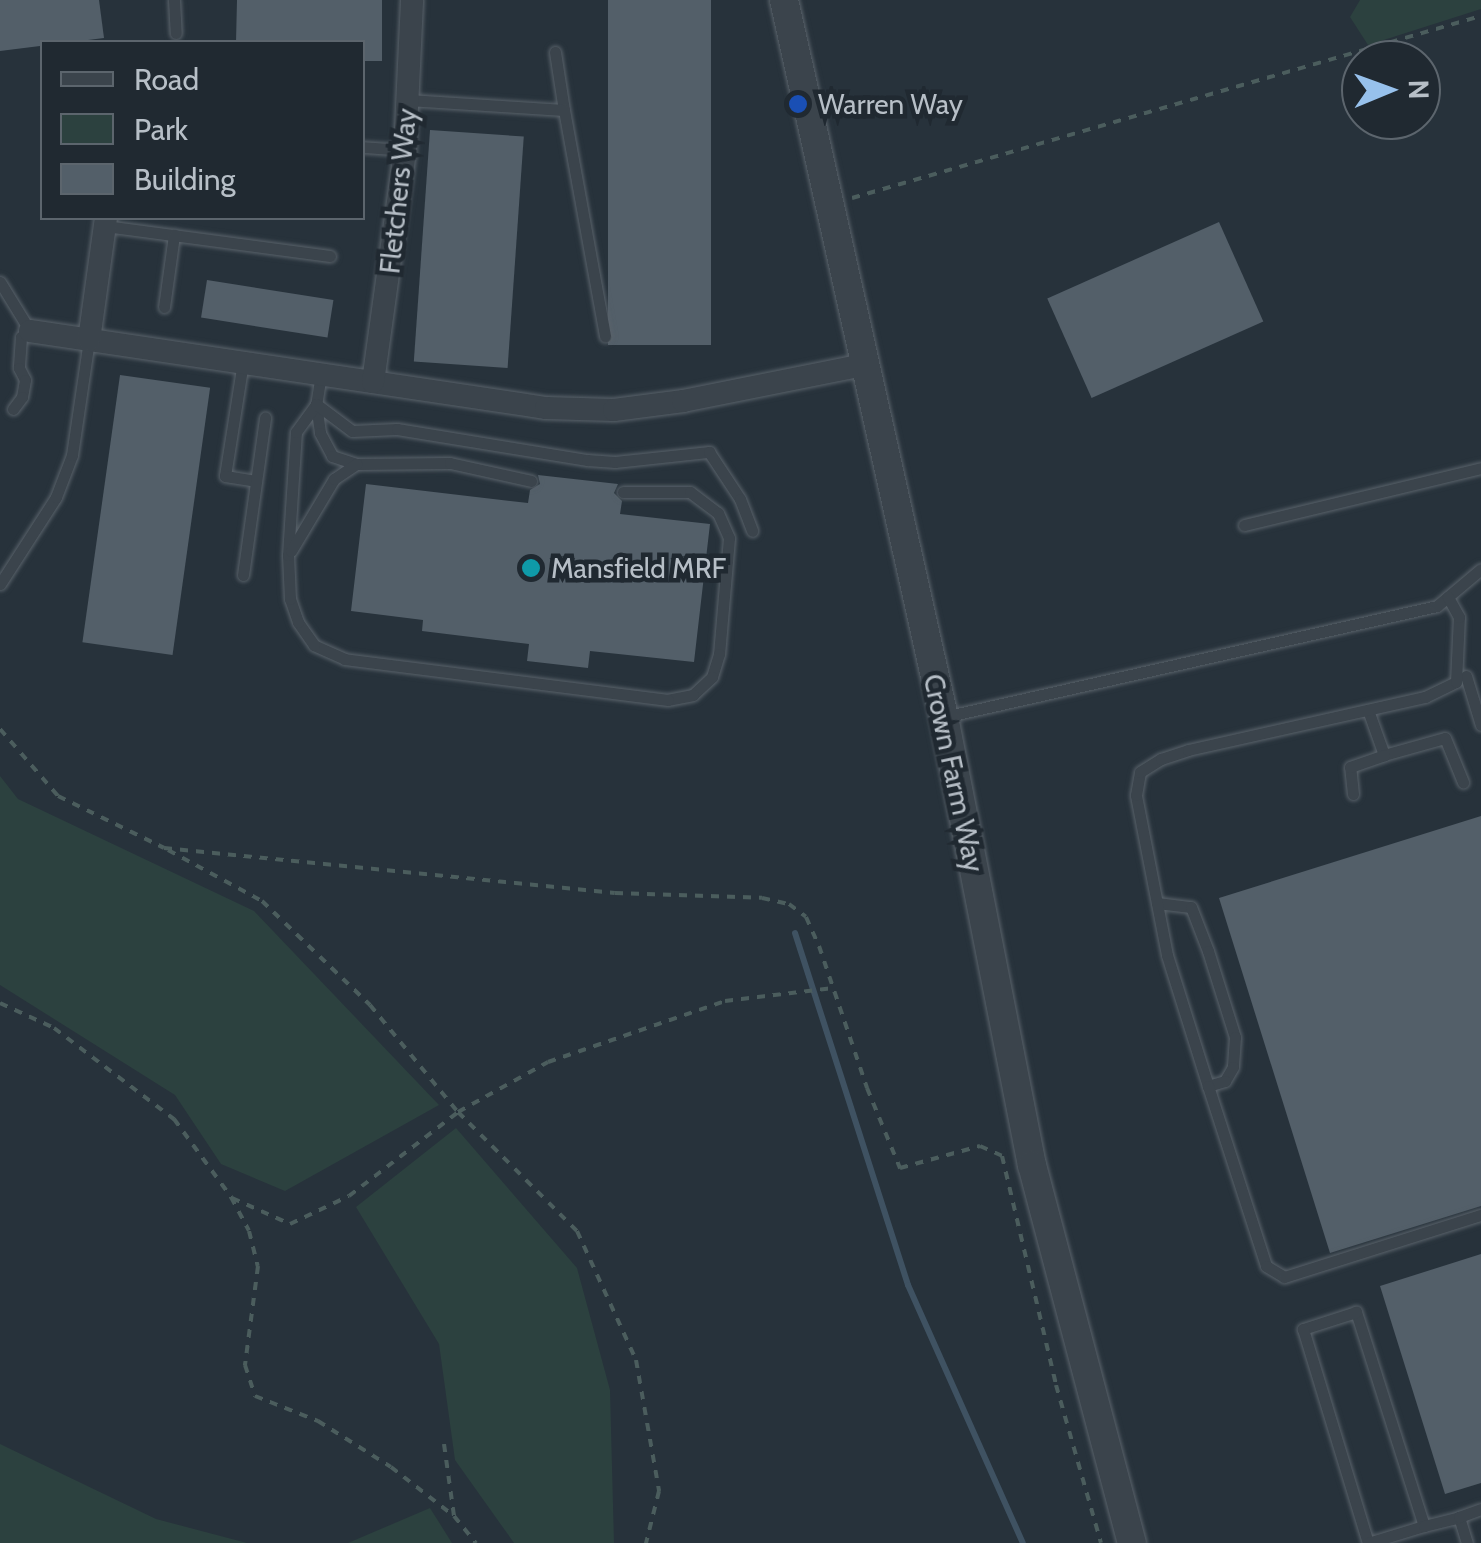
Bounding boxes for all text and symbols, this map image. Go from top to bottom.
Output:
legend [40,40,365,220]
north arrow [1341,40,1441,140]
text: Road [134,61,199,98]
text: N [1402,79,1436,100]
place label: Warren Way [818,87,963,121]
marker: Warren Way [787,93,809,115]
street label: Fletchers Way [373,107,423,275]
text: Park [134,111,188,148]
text: Building [134,161,236,198]
place label: Mansfield MRF [551,551,726,585]
marker: Mansfield MRF [520,557,542,579]
street label: Crown Farm Way [917,671,991,875]

